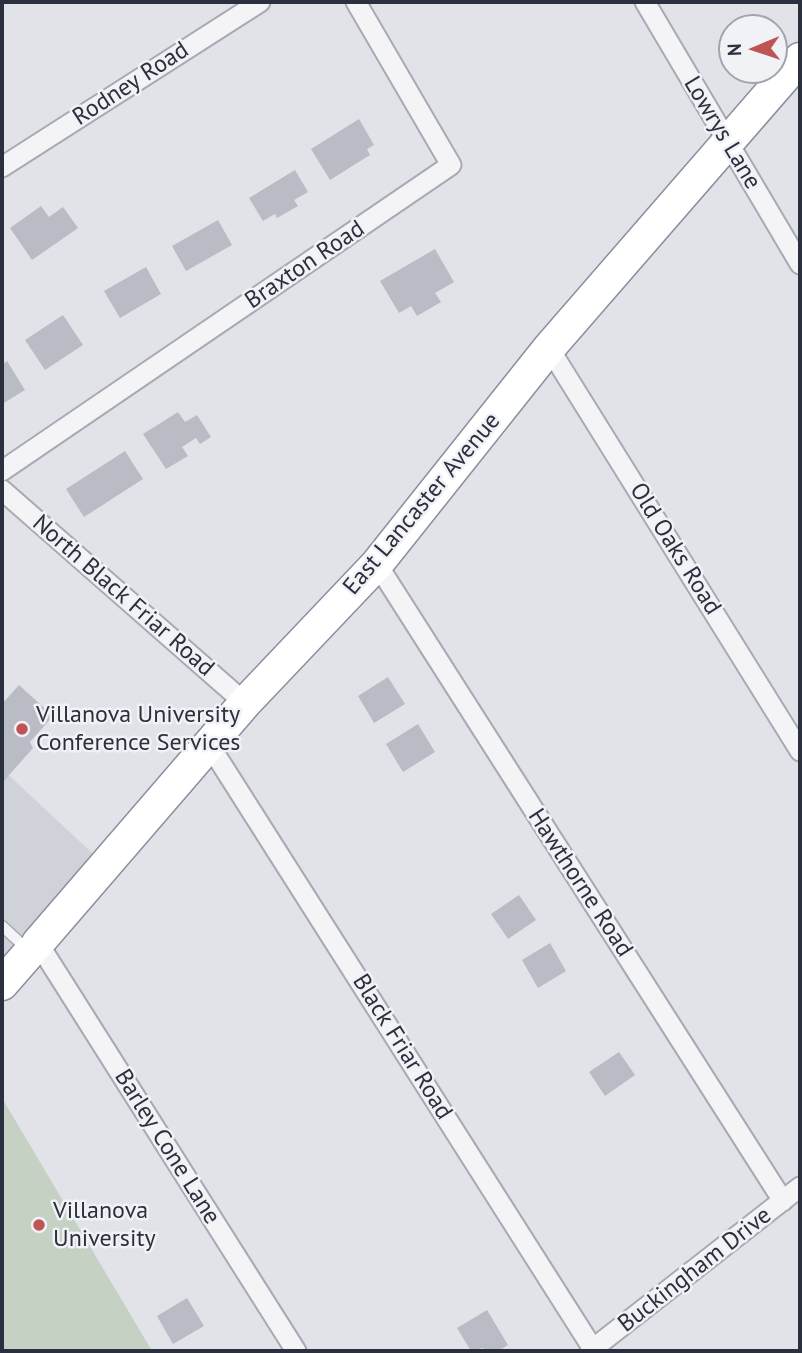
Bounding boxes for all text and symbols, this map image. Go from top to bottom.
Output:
north arrow [718,14,788,84]
street label: Rodney Road [68,36,194,132]
text: N [722,43,746,56]
street label: Lowrys Lane [677,71,767,195]
street label: Braxton Road [240,215,370,315]
street label: East Lancaster Avenue [337,407,507,601]
street label: Old Oaks Road [623,478,727,620]
street label: North Black Friar Road [26,509,220,683]
place label: Villanova University Conference Services [36,701,240,757]
marker: Villanova University Conference Services [14,721,30,737]
street label: Hawthorne Road [521,804,639,962]
street label: Black Friar Road [346,969,458,1125]
street label: Barley Cone Lane [108,1064,226,1230]
place label: Villanova University [53,1197,156,1253]
street label: Buckingham Drive [613,1201,777,1339]
marker: Villanova University [31,1217,47,1233]

